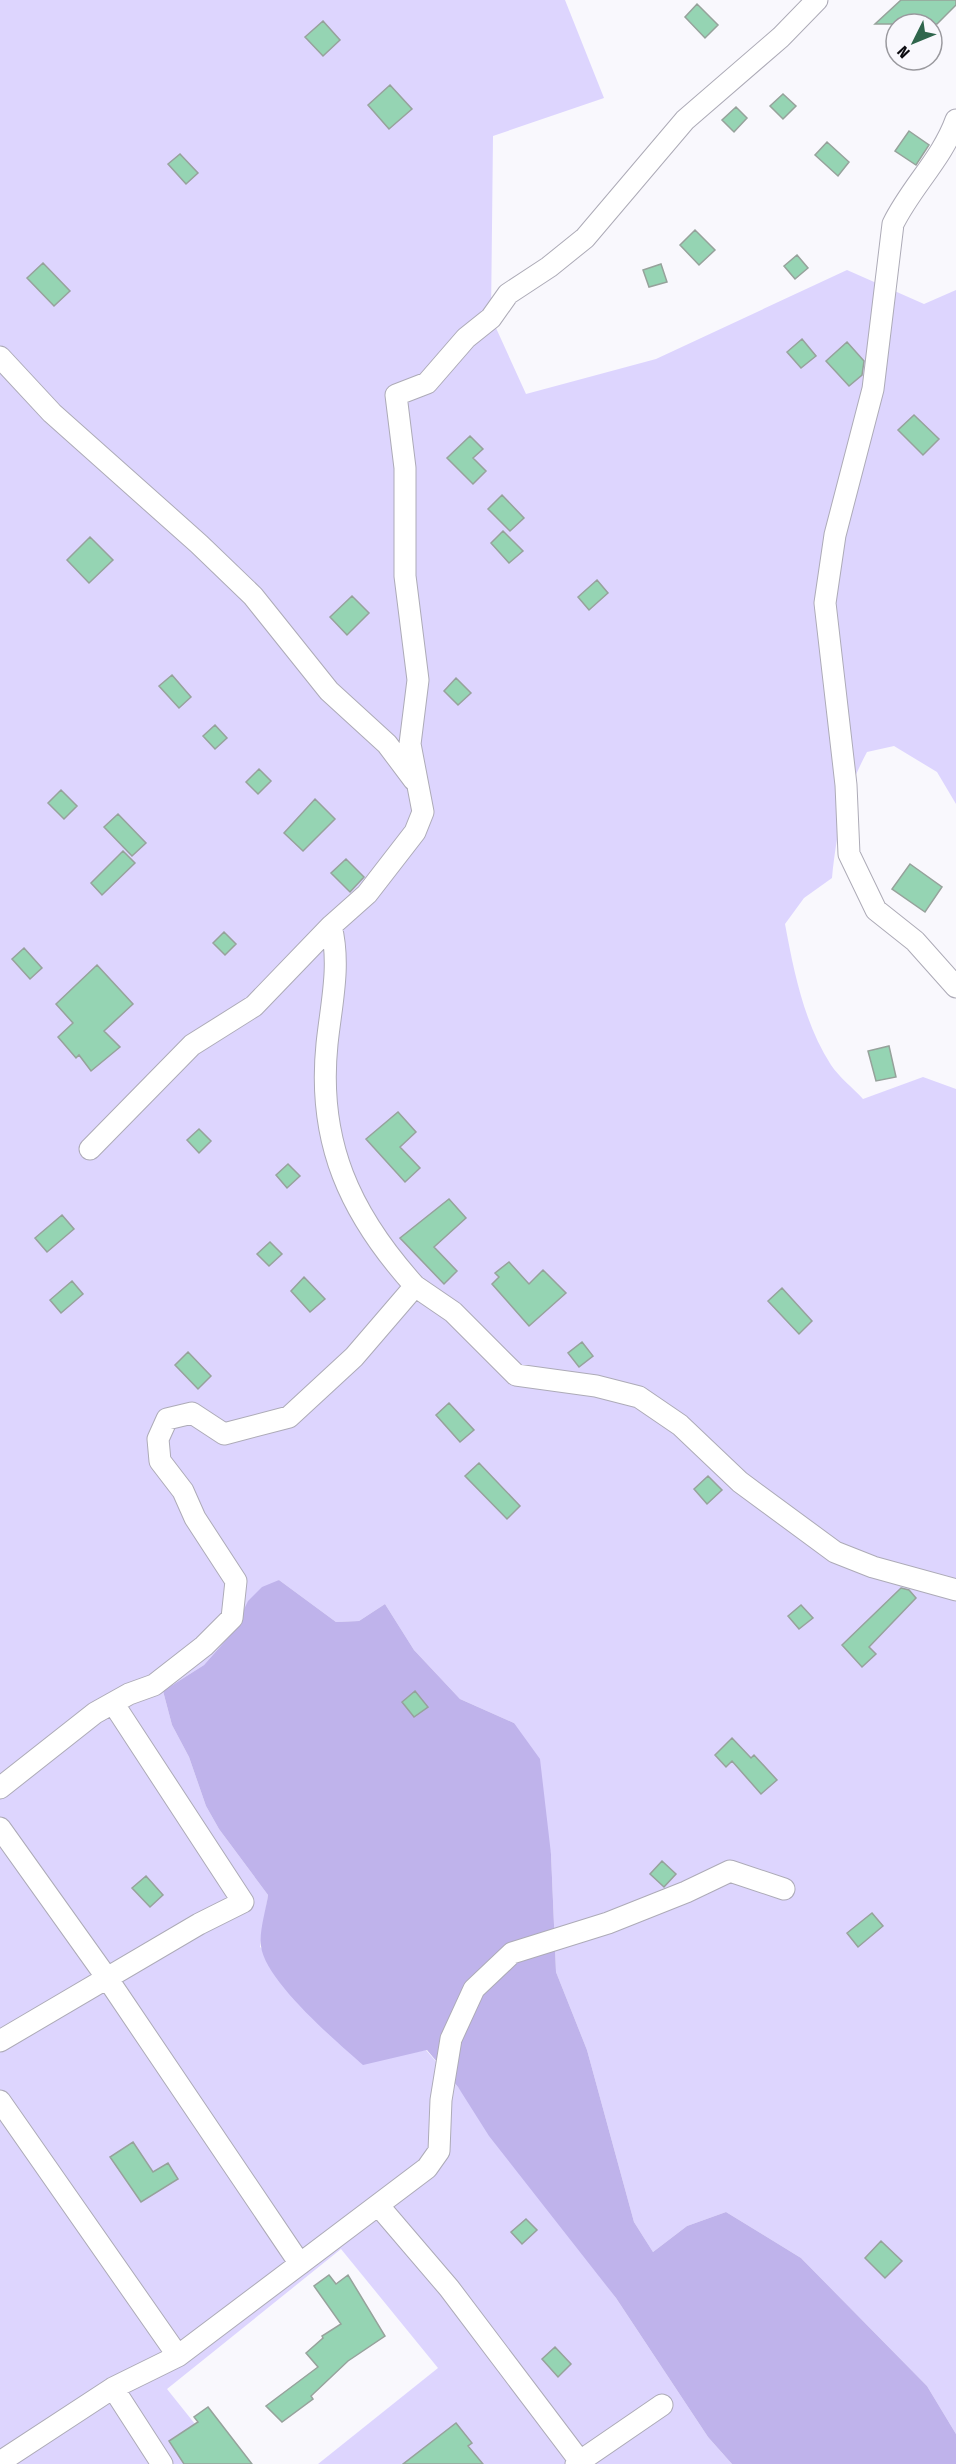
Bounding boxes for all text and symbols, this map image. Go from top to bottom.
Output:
north arrow [884,12,944,72]
text: N [893,42,914,62]

